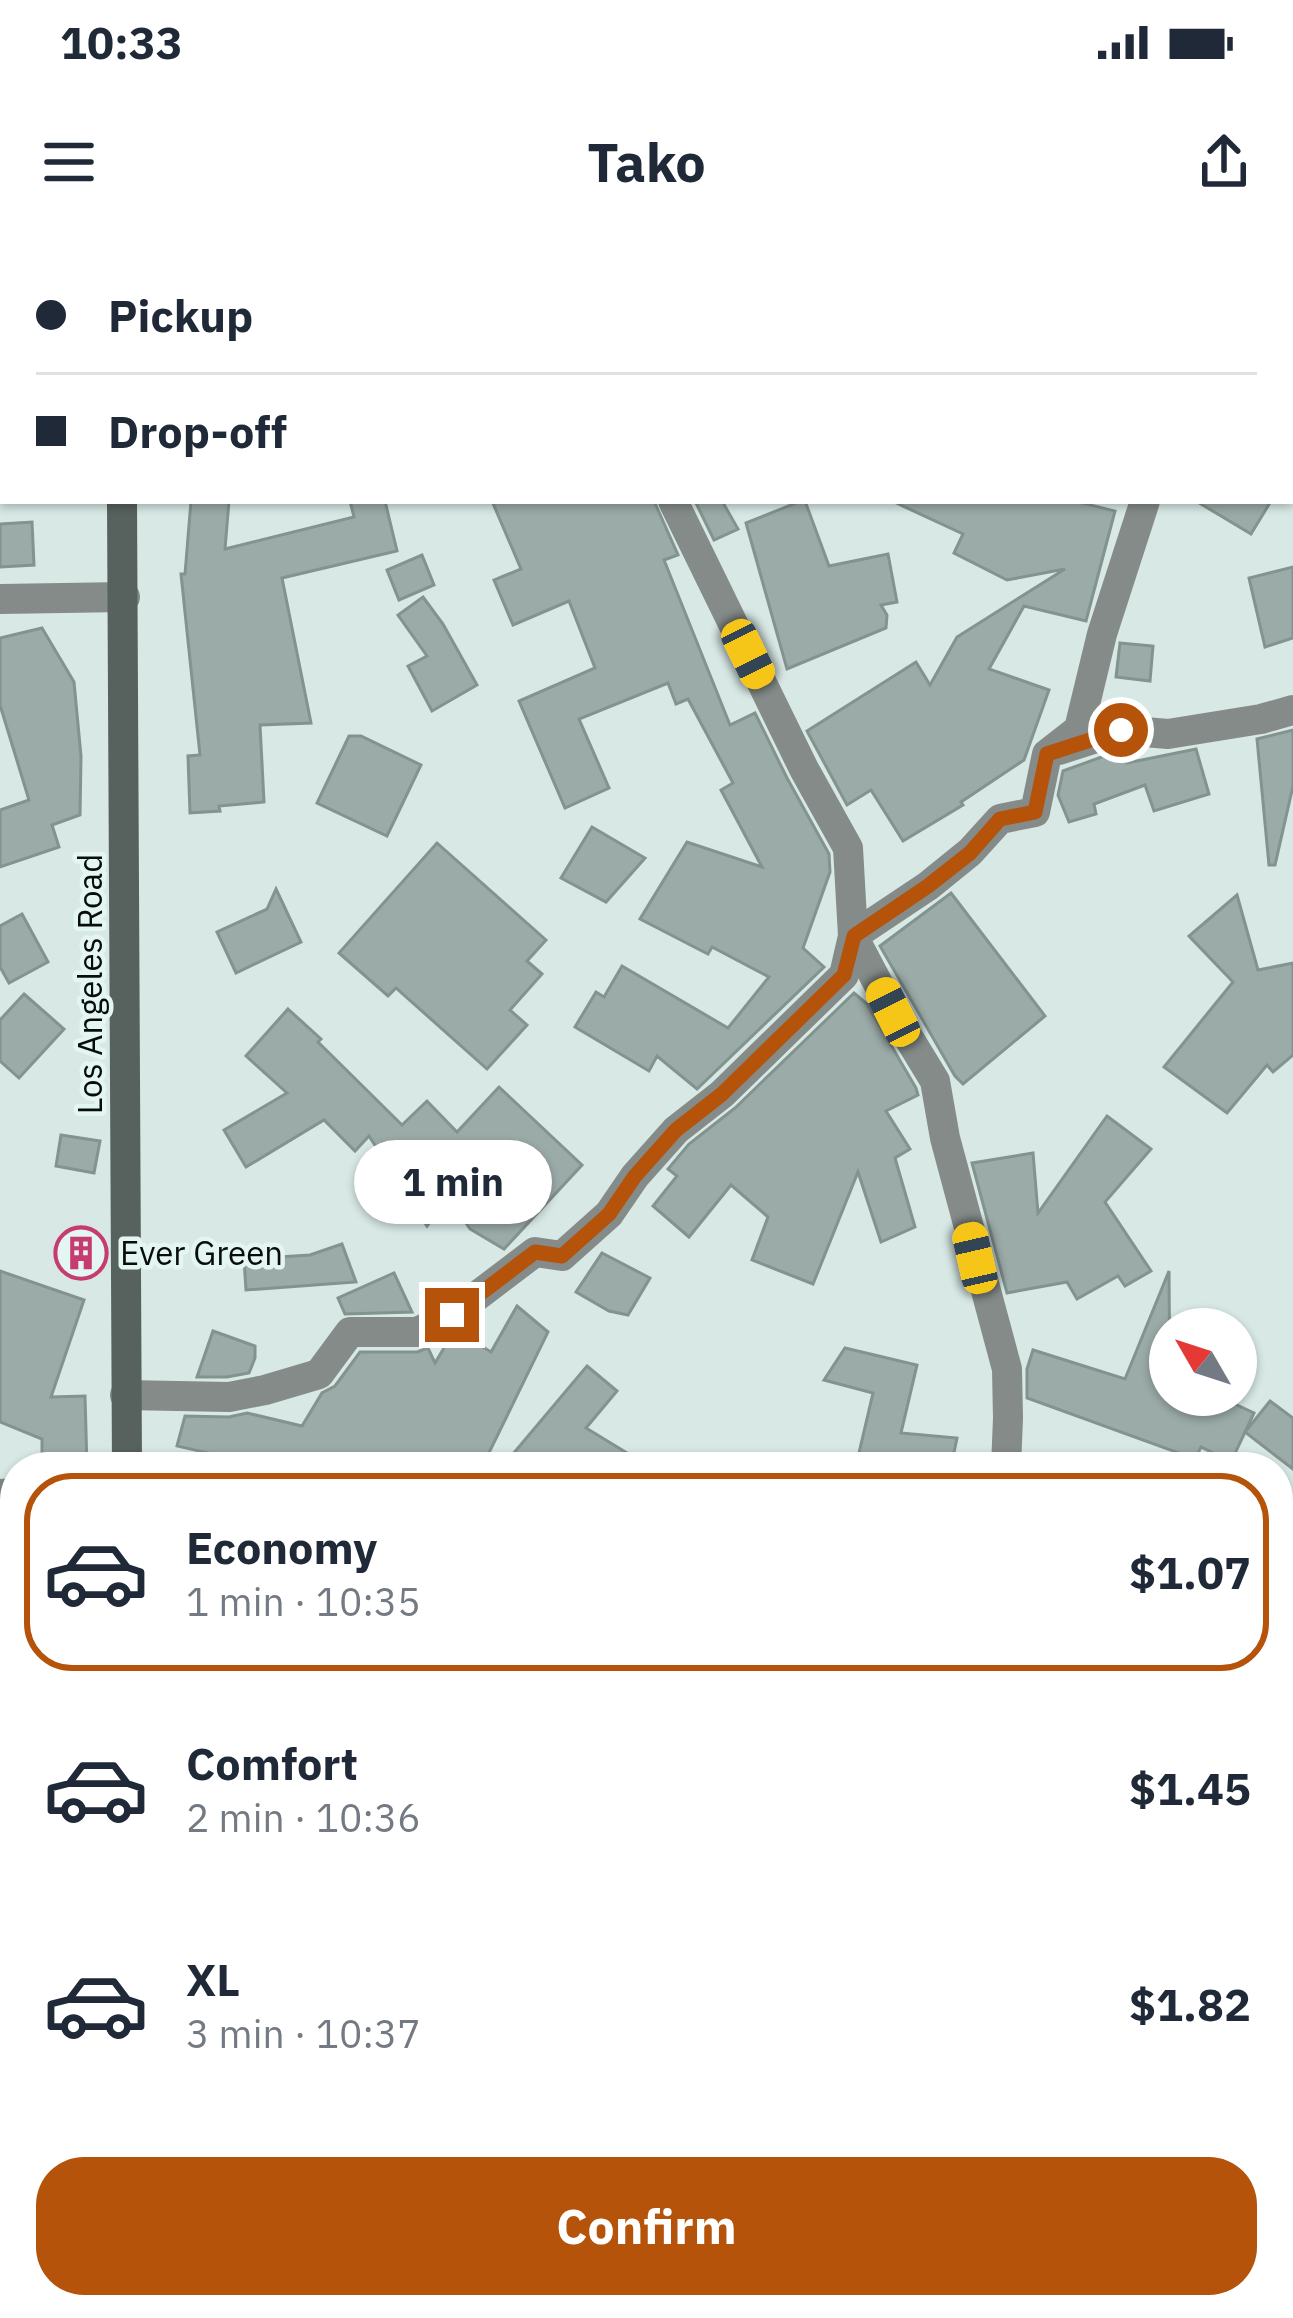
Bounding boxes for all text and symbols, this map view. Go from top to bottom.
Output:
text: 10:33 [60,13,183,71]
text: Tako [587,127,706,197]
icon: menu [36,129,102,195]
icon: share [1191,129,1257,195]
text: Pickup [108,286,253,344]
text: Drop-off [108,402,287,460]
car [716,614,780,694]
route start [1094,703,1148,757]
street label: Los Angeles Road [68,854,111,1114]
car [861,972,925,1052]
callout: 1 min [353,1141,551,1225]
text: 1 min [402,1156,504,1207]
car [949,1219,1001,1297]
building icon: Ever Green [53,1225,109,1281]
place label: Ever Green [120,1231,283,1274]
route end [425,1288,479,1342]
north arrow [1149,1308,1257,1416]
map controls [1149,1308,1257,1416]
icon: car [42,1518,150,1626]
text: Economy [186,1518,377,1576]
text: $1.07 [1129,1543,1251,1601]
text: 1 min · 10:35 [186,1576,421,1627]
icon: car [42,1734,150,1842]
text: Comfort [186,1734,358,1792]
text: $1.45 [1129,1759,1251,1817]
text: 2 min · 10:36 [186,1792,421,1843]
icon: car [42,1950,150,2058]
text: XL [186,1950,240,2008]
text: $1.82 [1129,1975,1251,2033]
text: 3 min · 10:37 [186,2008,421,2059]
button: Confirm [36,2157,1257,2295]

